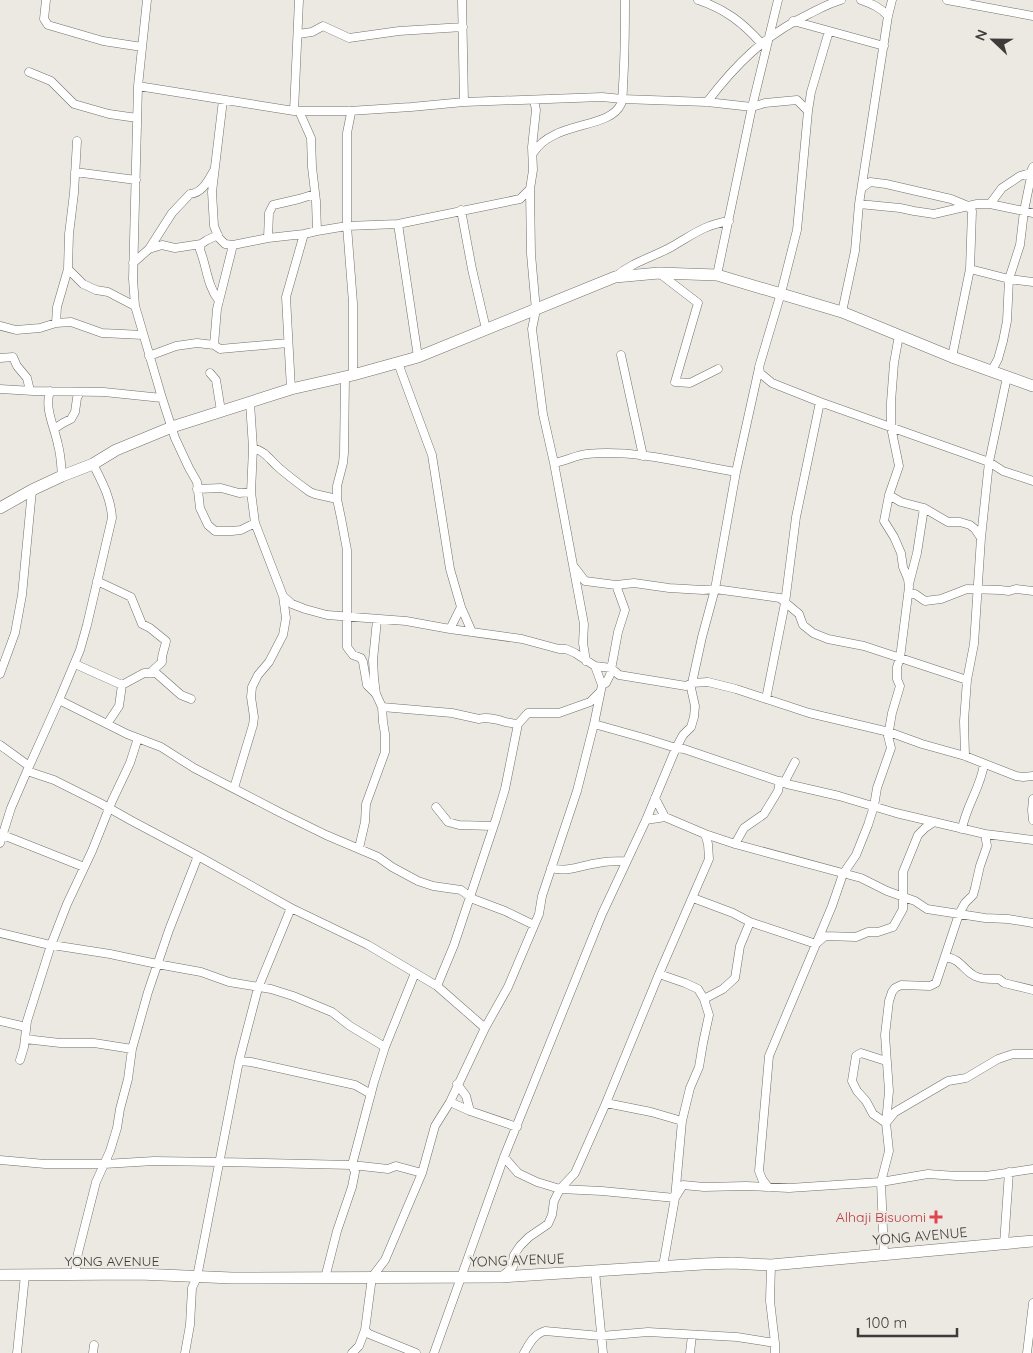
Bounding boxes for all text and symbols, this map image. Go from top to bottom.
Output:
north arrow [968,15,1018,65]
text: N [971,27,991,43]
place label: Alhaji Bisuomi [836,1208,926,1226]
marker: Alhaji Bisuomi [930,1211,942,1223]
street label: YONG AVENUE [872,1223,968,1249]
street label: YONG AVENUE [469,1249,565,1271]
street label: YONG AVENUE [64,1252,160,1270]
scale bar [858,1306,957,1338]
text: 100 m [866,1313,907,1332]

